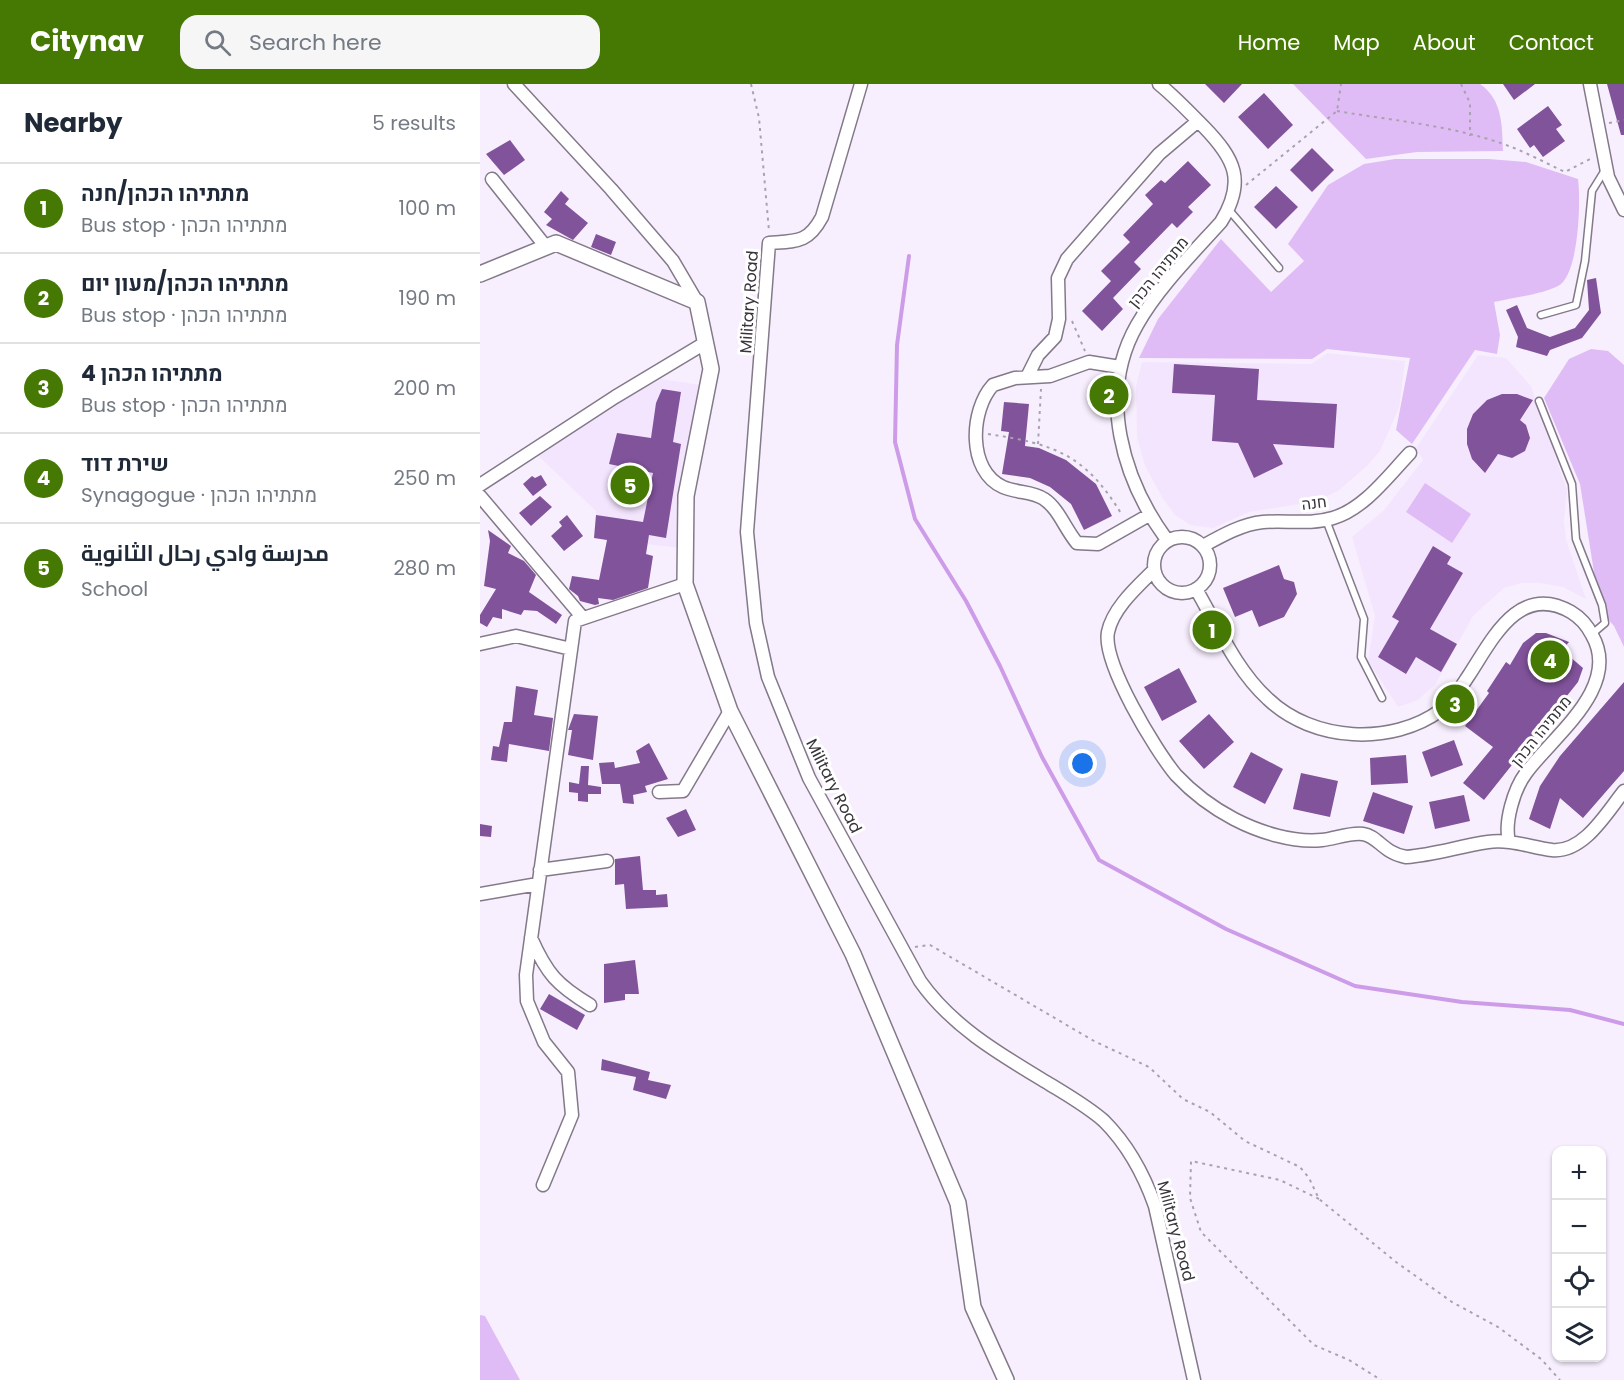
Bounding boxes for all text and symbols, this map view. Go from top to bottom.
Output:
search box [180,15,600,69]
text: Citynav [30,22,144,61]
icon: search [201,26,234,59]
text: Search here [249,27,382,58]
text: Home [1238,28,1300,57]
text: Map [1333,28,1380,57]
text: About [1413,28,1476,57]
text: Contact [1509,28,1594,57]
text: Nearby [24,105,122,141]
text: 5 results [372,109,456,137]
text: מתתיהו הכהן/חנה [81,178,249,209]
text: 1 [40,194,47,222]
text: 100 m [399,194,456,222]
text: Bus stop · מתתיהו הכהן [81,211,288,239]
street label: מתתיהו הכהן [1122,232,1194,312]
street label: Military Road [734,250,764,354]
text: מתתיהו הכהן/מעון יום [81,268,289,299]
text: 2 [38,284,49,312]
text: 190 m [399,284,456,312]
text: Bus stop · מתתיהו הכהן [81,301,288,329]
text: מתתיהו הכהן 4 [81,358,223,389]
pin: 2 [1090,372,1128,418]
text: 3 [37,374,50,402]
text: 200 m [393,374,456,402]
text: Bus stop · מתתיהו הכהן [81,391,288,419]
text: שירת דוד [81,448,169,479]
pin: 5 [610,462,650,508]
text: 4 [37,464,50,492]
text: 250 m [393,464,456,492]
text: Synagogue · מתתיהו הכהן [81,481,317,509]
street label: חנה [1300,490,1328,516]
text: مدرسة وادي رحال الثانوية [81,538,329,569]
text: 5 [37,554,50,582]
text: 280 m [393,554,456,582]
text: School [81,575,148,603]
pin: 1 [1192,608,1232,652]
pin: 4 [1530,638,1570,682]
pin: 3 [1436,682,1474,726]
street label: מתתיהו הכהן [1505,691,1577,771]
street label: Military Road [800,735,868,837]
your location [1068,749,1097,778]
map controls [1552,1146,1606,1362]
button: + [1552,1146,1606,1200]
street label: Military Road [1152,1178,1200,1284]
button: − [1552,1200,1606,1254]
button: locate [1552,1254,1606,1308]
button: layers [1552,1308,1606,1362]

